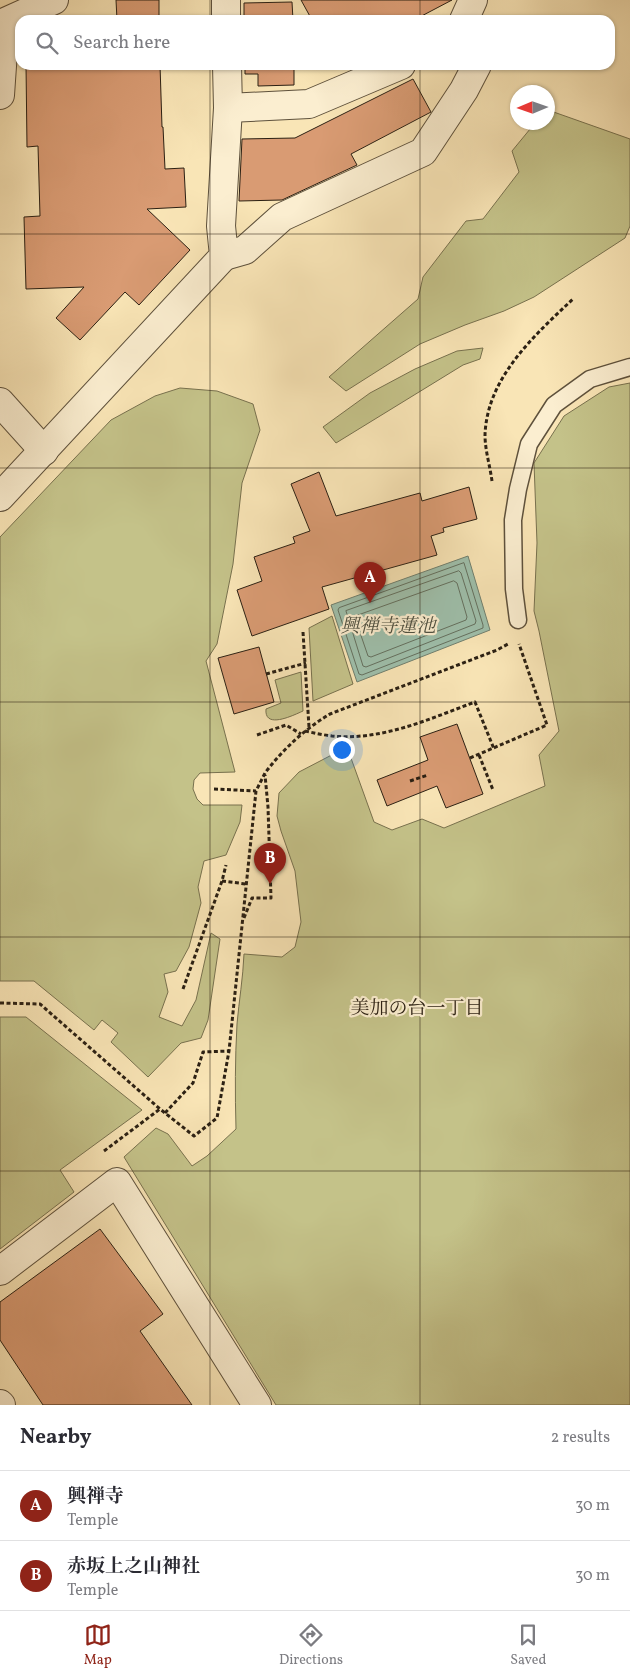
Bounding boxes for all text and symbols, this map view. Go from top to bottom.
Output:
search box [15,15,615,70]
icon: search [33,29,61,57]
text: Search here [73,30,170,56]
north arrow [510,85,555,130]
pin: A [354,562,386,603]
water label: 興禅寺蓮池 [340,614,437,640]
your location [329,737,355,763]
pin: B [254,843,286,884]
district label: 美加の台一丁目 [350,996,484,1022]
text: Nearby [20,1423,91,1452]
text: 2 results [551,1427,610,1449]
text: 興禅寺 [67,1484,124,1510]
text: A [30,1495,42,1517]
text: 30 m [575,1495,610,1517]
text: Temple [67,1510,118,1532]
text: 赤坂上之山神社 [67,1554,200,1580]
text: B [31,1565,41,1587]
text: 30 m [575,1565,610,1587]
text: Temple [67,1580,118,1602]
tab: Map [84,1621,112,1670]
tab: Directions [279,1621,343,1670]
tab: Saved [510,1621,546,1670]

